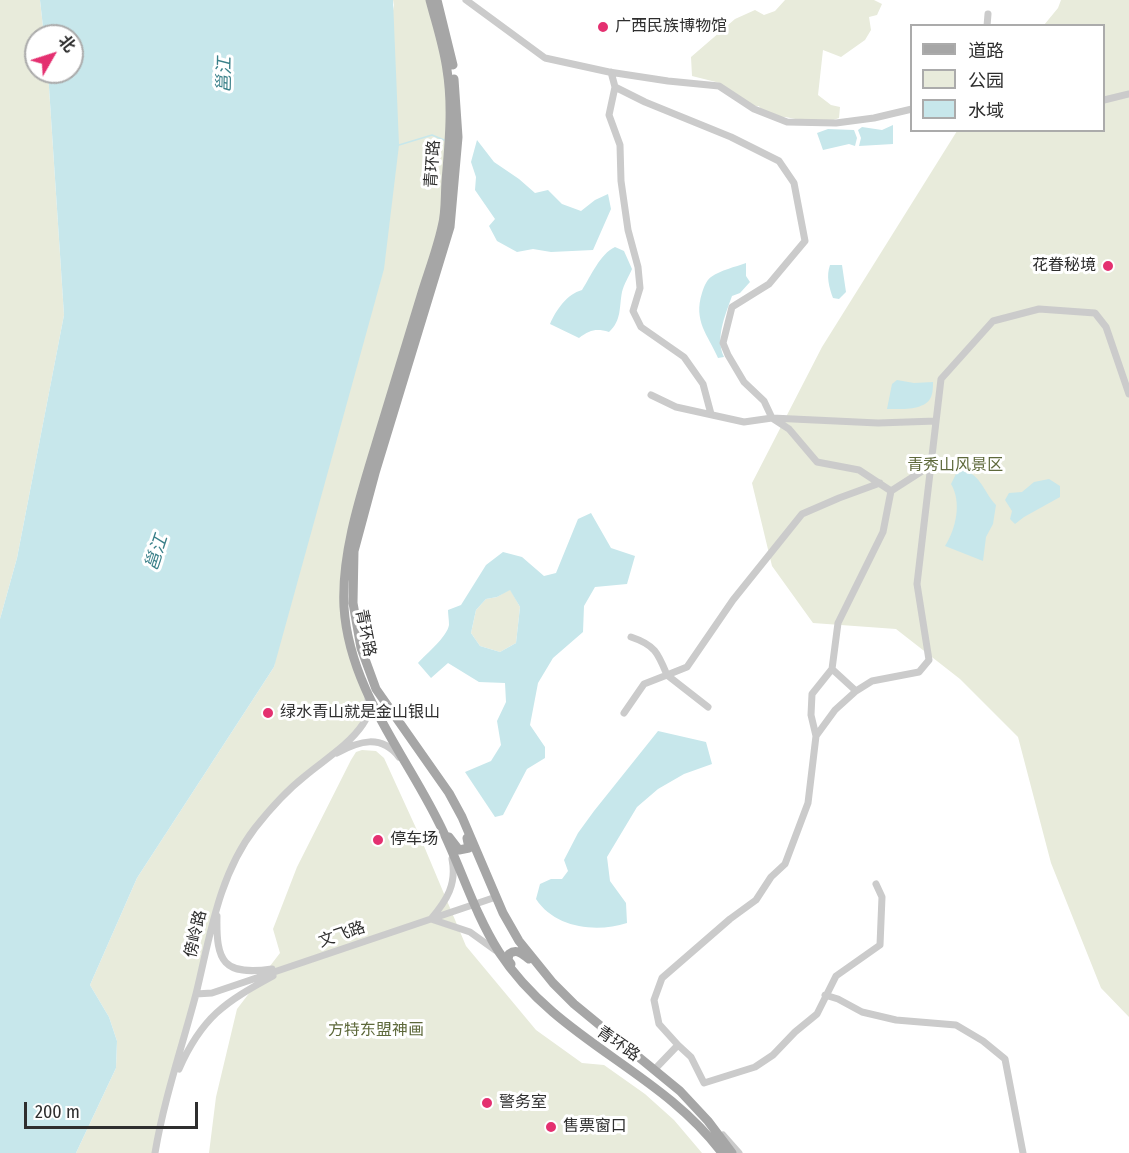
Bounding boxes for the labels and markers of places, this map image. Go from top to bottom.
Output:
place label: 广西民族博物馆 [615,17,727,37]
marker: 广西民族博物馆 [596,20,610,34]
place label: 花眷秘境 [1032,256,1096,276]
marker: 花眷秘境 [1101,259,1115,273]
place label: 绿水青山就是金山银山 [280,703,440,723]
marker: 绿水青山就是金山银山 [261,706,275,720]
place label: 停车场 [390,830,438,850]
marker: 停车场 [371,833,385,847]
place label: 警务室 [499,1093,547,1113]
marker: 警务室 [480,1096,494,1110]
place label: 售票窗口 [563,1117,627,1137]
marker: 售票窗口 [544,1120,558,1134]

